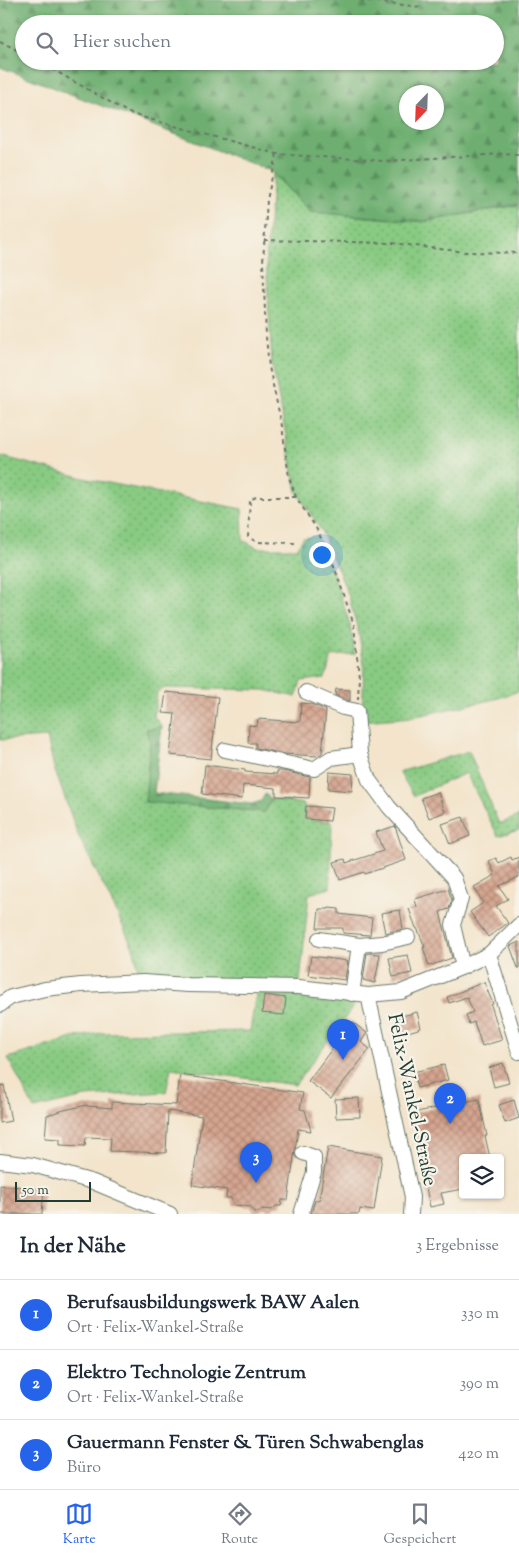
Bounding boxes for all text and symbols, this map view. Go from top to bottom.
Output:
search box [15,15,504,70]
icon: search [33,29,61,57]
text: Hier suchen [73,29,171,56]
north arrow [399,85,444,130]
your location [309,542,335,568]
street label: Felix-Wankel-Straße [379,1011,443,1189]
pin: 1 [327,1019,359,1060]
pin: 2 [434,1083,466,1124]
pin: 3 [240,1142,272,1183]
map controls [459,1154,504,1199]
button: layers [459,1154,504,1199]
scale bar [15,1179,91,1202]
text: 50 m [22,1181,49,1201]
text: In der Nähe [20,1232,126,1262]
text: 3 Ergebnisse [416,1235,499,1258]
text: Berufsausbildungswerk BAW Aalen [67,1290,360,1317]
text: 1 [33,1303,39,1326]
text: 330 m [461,1303,499,1326]
text: Ort · Felix-Wankel-Straße [67,1317,244,1340]
text: Elektro Technologie Zentrum [67,1360,306,1387]
text: 2 [32,1373,40,1396]
text: 390 m [460,1373,499,1396]
text: Ort · Felix-Wankel-Straße [67,1387,244,1410]
text: Gauermann Fenster & Türen Schwabenglas [67,1430,424,1457]
text: 3 [33,1443,39,1466]
text: 420 m [458,1443,499,1466]
text: Büro [67,1457,101,1480]
tab: Karte [63,1500,96,1550]
tab: Route [221,1500,258,1550]
tab: Gespeichert [384,1500,456,1550]

